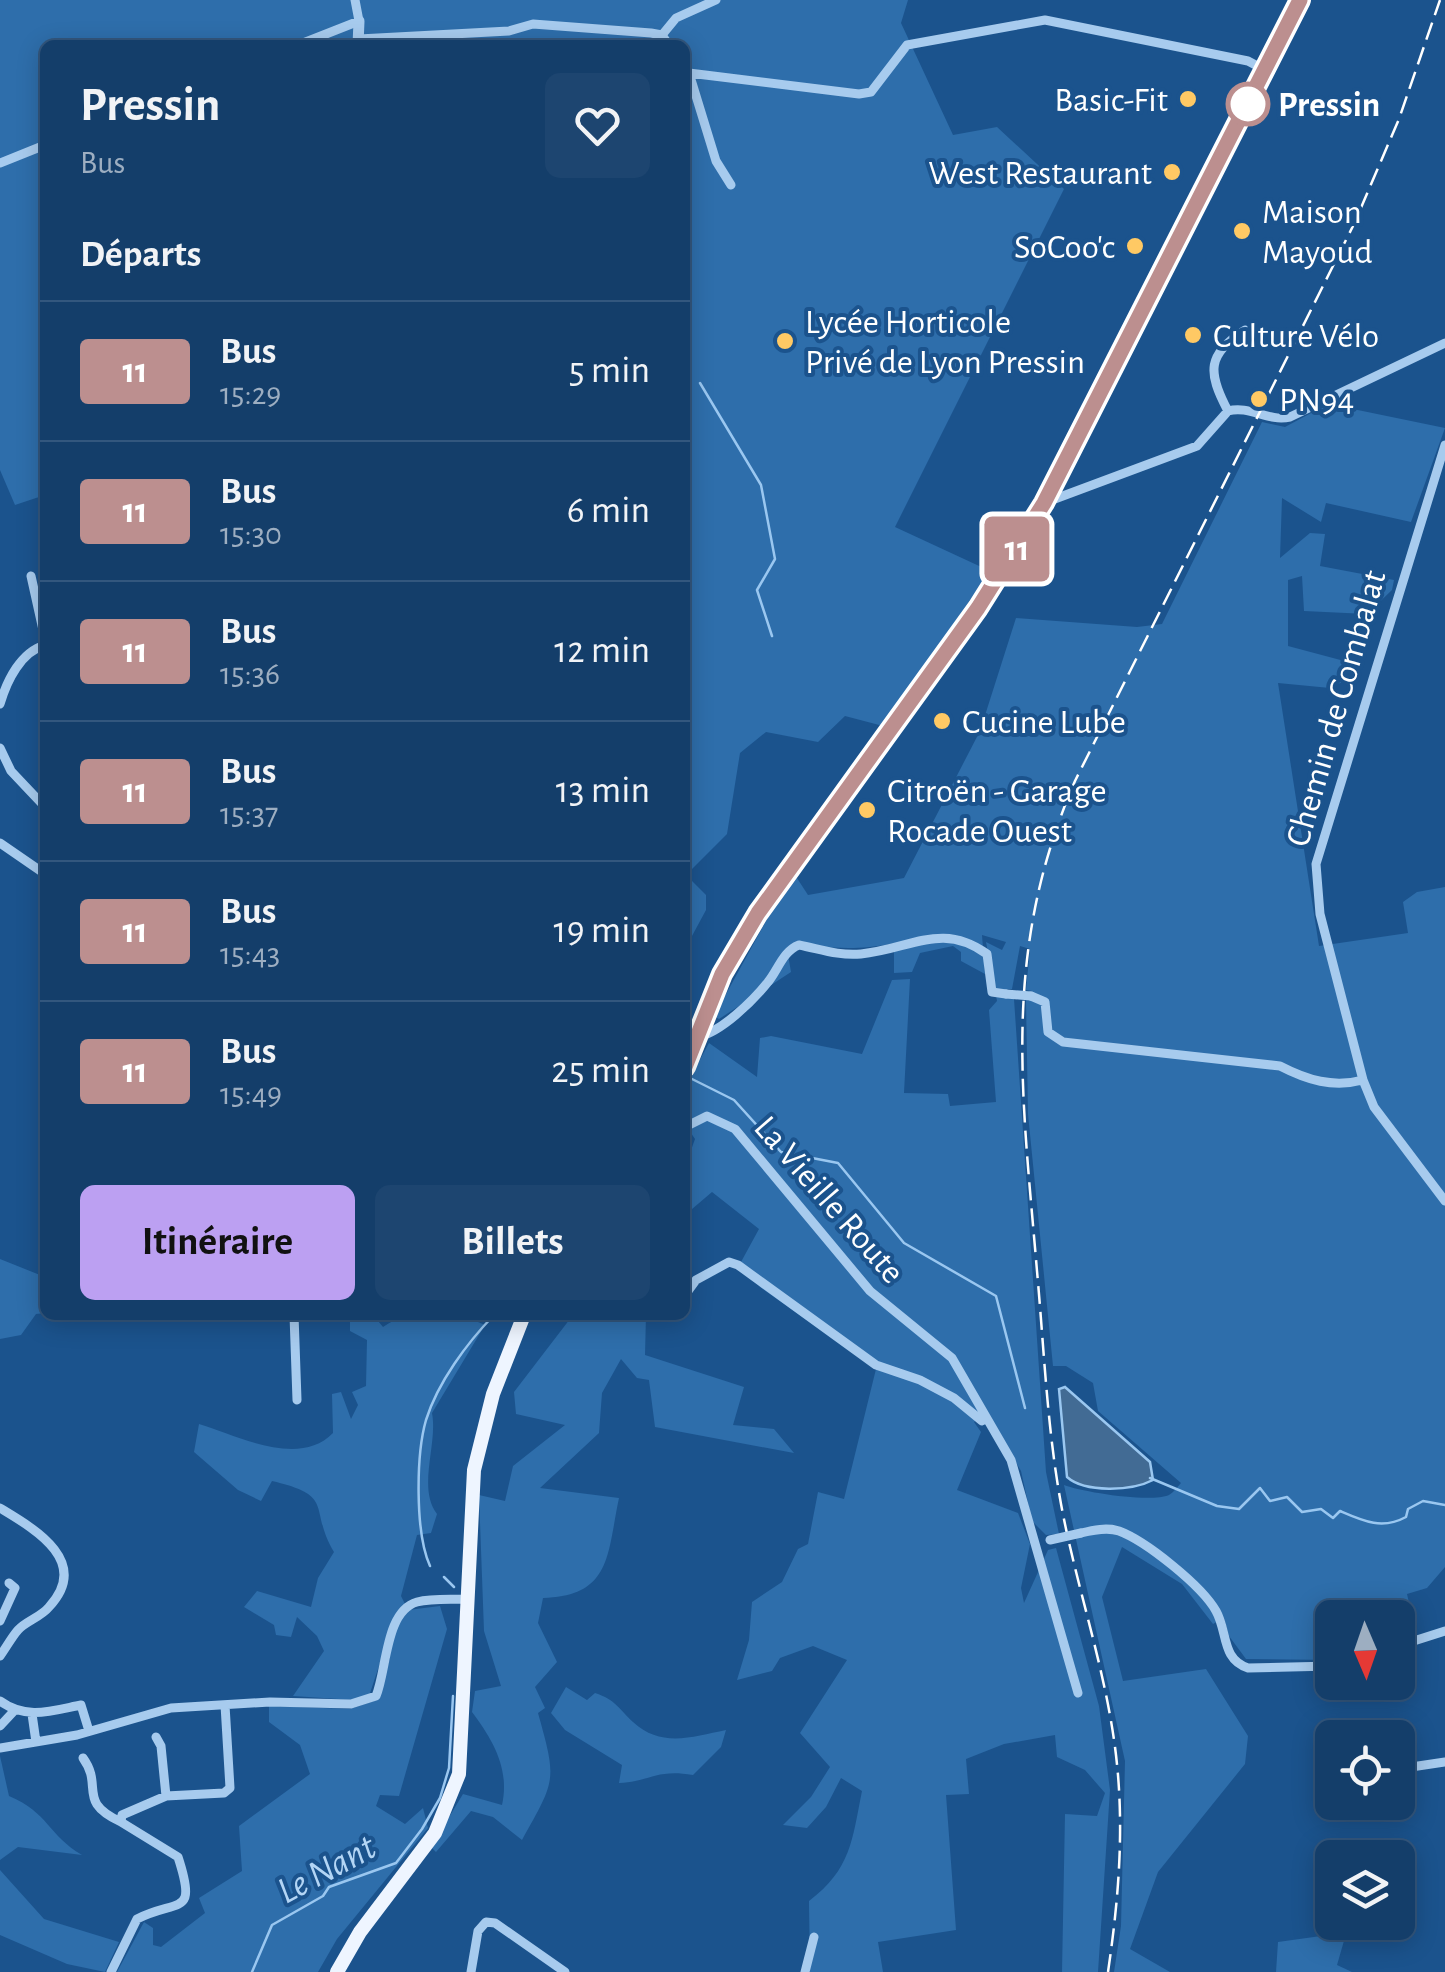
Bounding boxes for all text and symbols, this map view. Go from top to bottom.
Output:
button: heart [545,73,650,178]
text: Pressin [80,82,220,130]
place label: Basic-Fit [1054,83,1168,118]
marker: Pressin [1227,83,1269,125]
marker: Basic-Fit [1177,88,1199,110]
place label: Pressin [1278,88,1380,123]
text: Bus [80,147,125,179]
place label: West Restaurant [928,156,1152,191]
marker: West Restaurant [1161,161,1183,183]
place label: Maison Mayoud [1262,195,1373,270]
marker: Maison Mayoud [1231,220,1253,242]
place label: SoCoo'c [1014,230,1115,265]
marker: SoCoo'c [1124,235,1146,257]
text: Départs [80,236,201,274]
place label: Lycée Horticole Privé de Lyon Pressin [805,305,1085,380]
place label: Culture Vélo [1213,319,1379,354]
marker: Culture Vélo [1182,324,1204,346]
marker: Lycée Horticole Privé de Lyon Pressin [774,330,796,352]
text: Bus [220,333,276,371]
text: 5 min [569,352,650,390]
text: 11 [122,354,148,389]
text: 15:29 [220,378,281,410]
place label: PN94 [1279,383,1354,418]
marker: PN94 [1248,388,1270,410]
text: Bus [220,473,276,511]
text: 6 min [567,492,650,530]
text: 11 [122,494,148,529]
line badge: 11 [972,516,1062,582]
text: 15:30 [220,518,282,550]
text: 11 [1004,532,1030,567]
street label: Chemin de Combalat [1280,566,1393,850]
text: Bus [220,613,276,651]
text: 12 min [554,632,650,670]
text: 11 [122,634,148,669]
text: 15:36 [220,658,280,690]
place label: Cucine Lube [962,705,1126,740]
marker: Cucine Lube [931,710,953,732]
text: Bus [220,753,276,791]
text: 13 min [556,772,650,810]
text: 11 [122,774,148,809]
place label: Citroën - Garage Rocade Ouest [887,774,1107,849]
text: 15:37 [220,798,278,830]
marker: Citroën - Garage Rocade Ouest [856,799,878,821]
text: Bus [220,893,276,931]
text: 19 min [554,912,650,950]
text: 11 [122,914,148,949]
text: 15:43 [220,938,280,970]
text: Bus [220,1033,276,1071]
text: 25 min [551,1052,650,1090]
text: 11 [122,1054,148,1089]
text: 15:49 [220,1078,282,1110]
street label: La Vieille Route [747,1110,910,1290]
button: Itinéraire [80,1185,355,1300]
button: Billets [375,1185,650,1300]
north arrow [1315,1600,1415,1700]
map controls [1315,1600,1415,1940]
button: locate [1315,1720,1415,1820]
water label: Le Nant [271,1828,383,1911]
button: layers [1315,1840,1415,1940]

